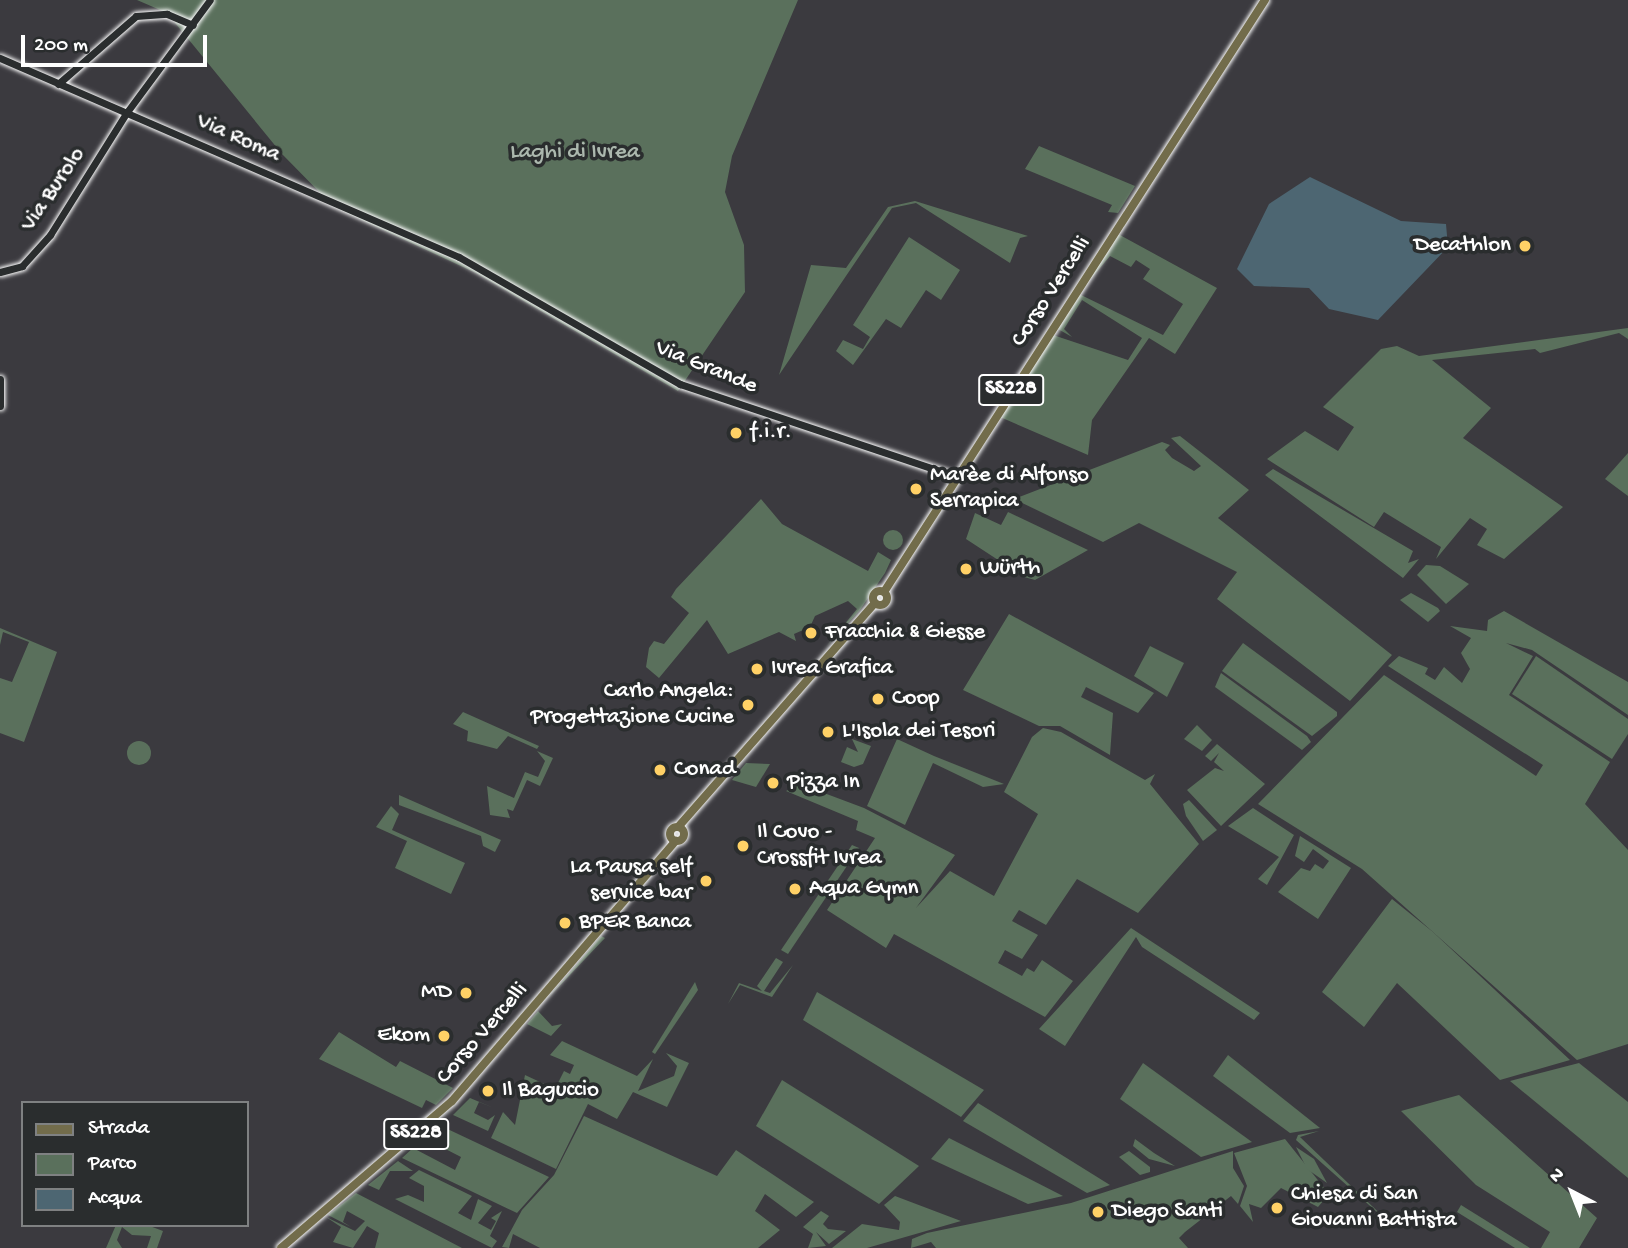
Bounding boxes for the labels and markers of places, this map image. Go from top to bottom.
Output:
place label: Decathlon [1414,232,1511,260]
marker: Decathlon [1517,238,1533,254]
place label: f.i.r. [750,419,792,447]
marker: f.i.r. [728,425,744,441]
place label: Marèe di Alfonso Serrapica [930,462,1089,516]
marker: Marèe di Alfonso Serrapica [908,481,924,497]
place label: Würth [980,555,1040,583]
marker: Würth [958,561,974,577]
place label: Fracchia & Giesse [825,619,985,647]
marker: Fracchia & Giesse [803,625,819,641]
place label: Ivrea Grafica [771,655,893,683]
marker: Ivrea Grafica [749,661,765,677]
place label: Carlo Angela: Progettazione Cucine [531,678,734,732]
place label: Coop [892,685,940,713]
marker: Coop [870,691,886,707]
marker: Carlo Angela: Progettazione Cucine [740,697,756,713]
place label: L'Isola dei Tesori [842,718,996,746]
marker: L'Isola dei Tesori [820,724,836,740]
place label: Conad [674,756,736,784]
marker: Conad [652,762,668,778]
place label: Pizza In [787,769,860,797]
marker: Pizza In [765,775,781,791]
place label: Il Covo - Crossfit Ivrea [757,819,882,873]
marker: Il Covo - Crossfit Ivrea [735,838,751,854]
place label: La Pausa self service bar [570,854,692,908]
marker: La Pausa self service bar [698,873,714,889]
place label: Aqua Gymn [809,875,918,903]
marker: Aqua Gymn [787,881,803,897]
place label: BPER Banca [579,909,691,937]
marker: BPER Banca [557,915,573,931]
place label: MD [421,979,452,1007]
marker: MD [458,985,474,1001]
place label: Ekom [377,1022,430,1050]
marker: Ekom [436,1028,452,1044]
place label: Il Baguccio [502,1077,599,1105]
marker: Il Baguccio [480,1083,496,1099]
place label: Chiesa di San Giovanni Battista [1291,1181,1457,1235]
place label: Diego Santi [1112,1198,1223,1226]
marker: Chiesa di San Giovanni Battista [1269,1200,1285,1216]
marker: Diego Santi [1090,1204,1106,1220]

